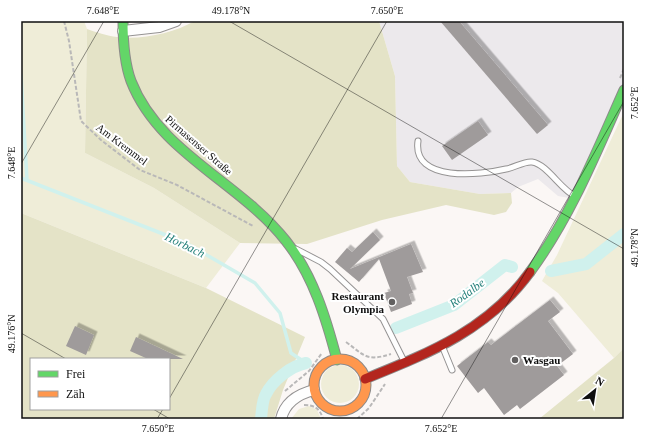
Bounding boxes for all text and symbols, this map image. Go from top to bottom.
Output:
text: 7.648°E [87,5,119,16]
text: 49.178°N [212,5,250,16]
text: 7.650°E [371,5,403,16]
text: 7.652°E [629,87,640,119]
street label: Pirmasenser Straße [163,113,235,177]
street label: Am Kremmel [94,121,150,167]
text: 7.648°E [6,147,17,179]
water label: Horbach [162,229,207,261]
text: 49.178°N [629,229,640,267]
water label: Rodalbe [446,275,488,311]
place label: Restaurant Olympia [331,290,384,315]
marker: Restaurant Olympia [387,297,397,307]
text: 49.176°N [6,315,17,353]
place label: Wasgau [523,354,560,366]
marker: Wasgau [510,355,520,365]
legend [30,358,170,410]
text: Frei [66,367,86,381]
north arrow [575,370,615,410]
text: N [594,374,606,389]
text: Zäh [66,387,85,401]
text: 7.650°E [142,423,174,434]
text: 7.652°E [425,423,457,434]

